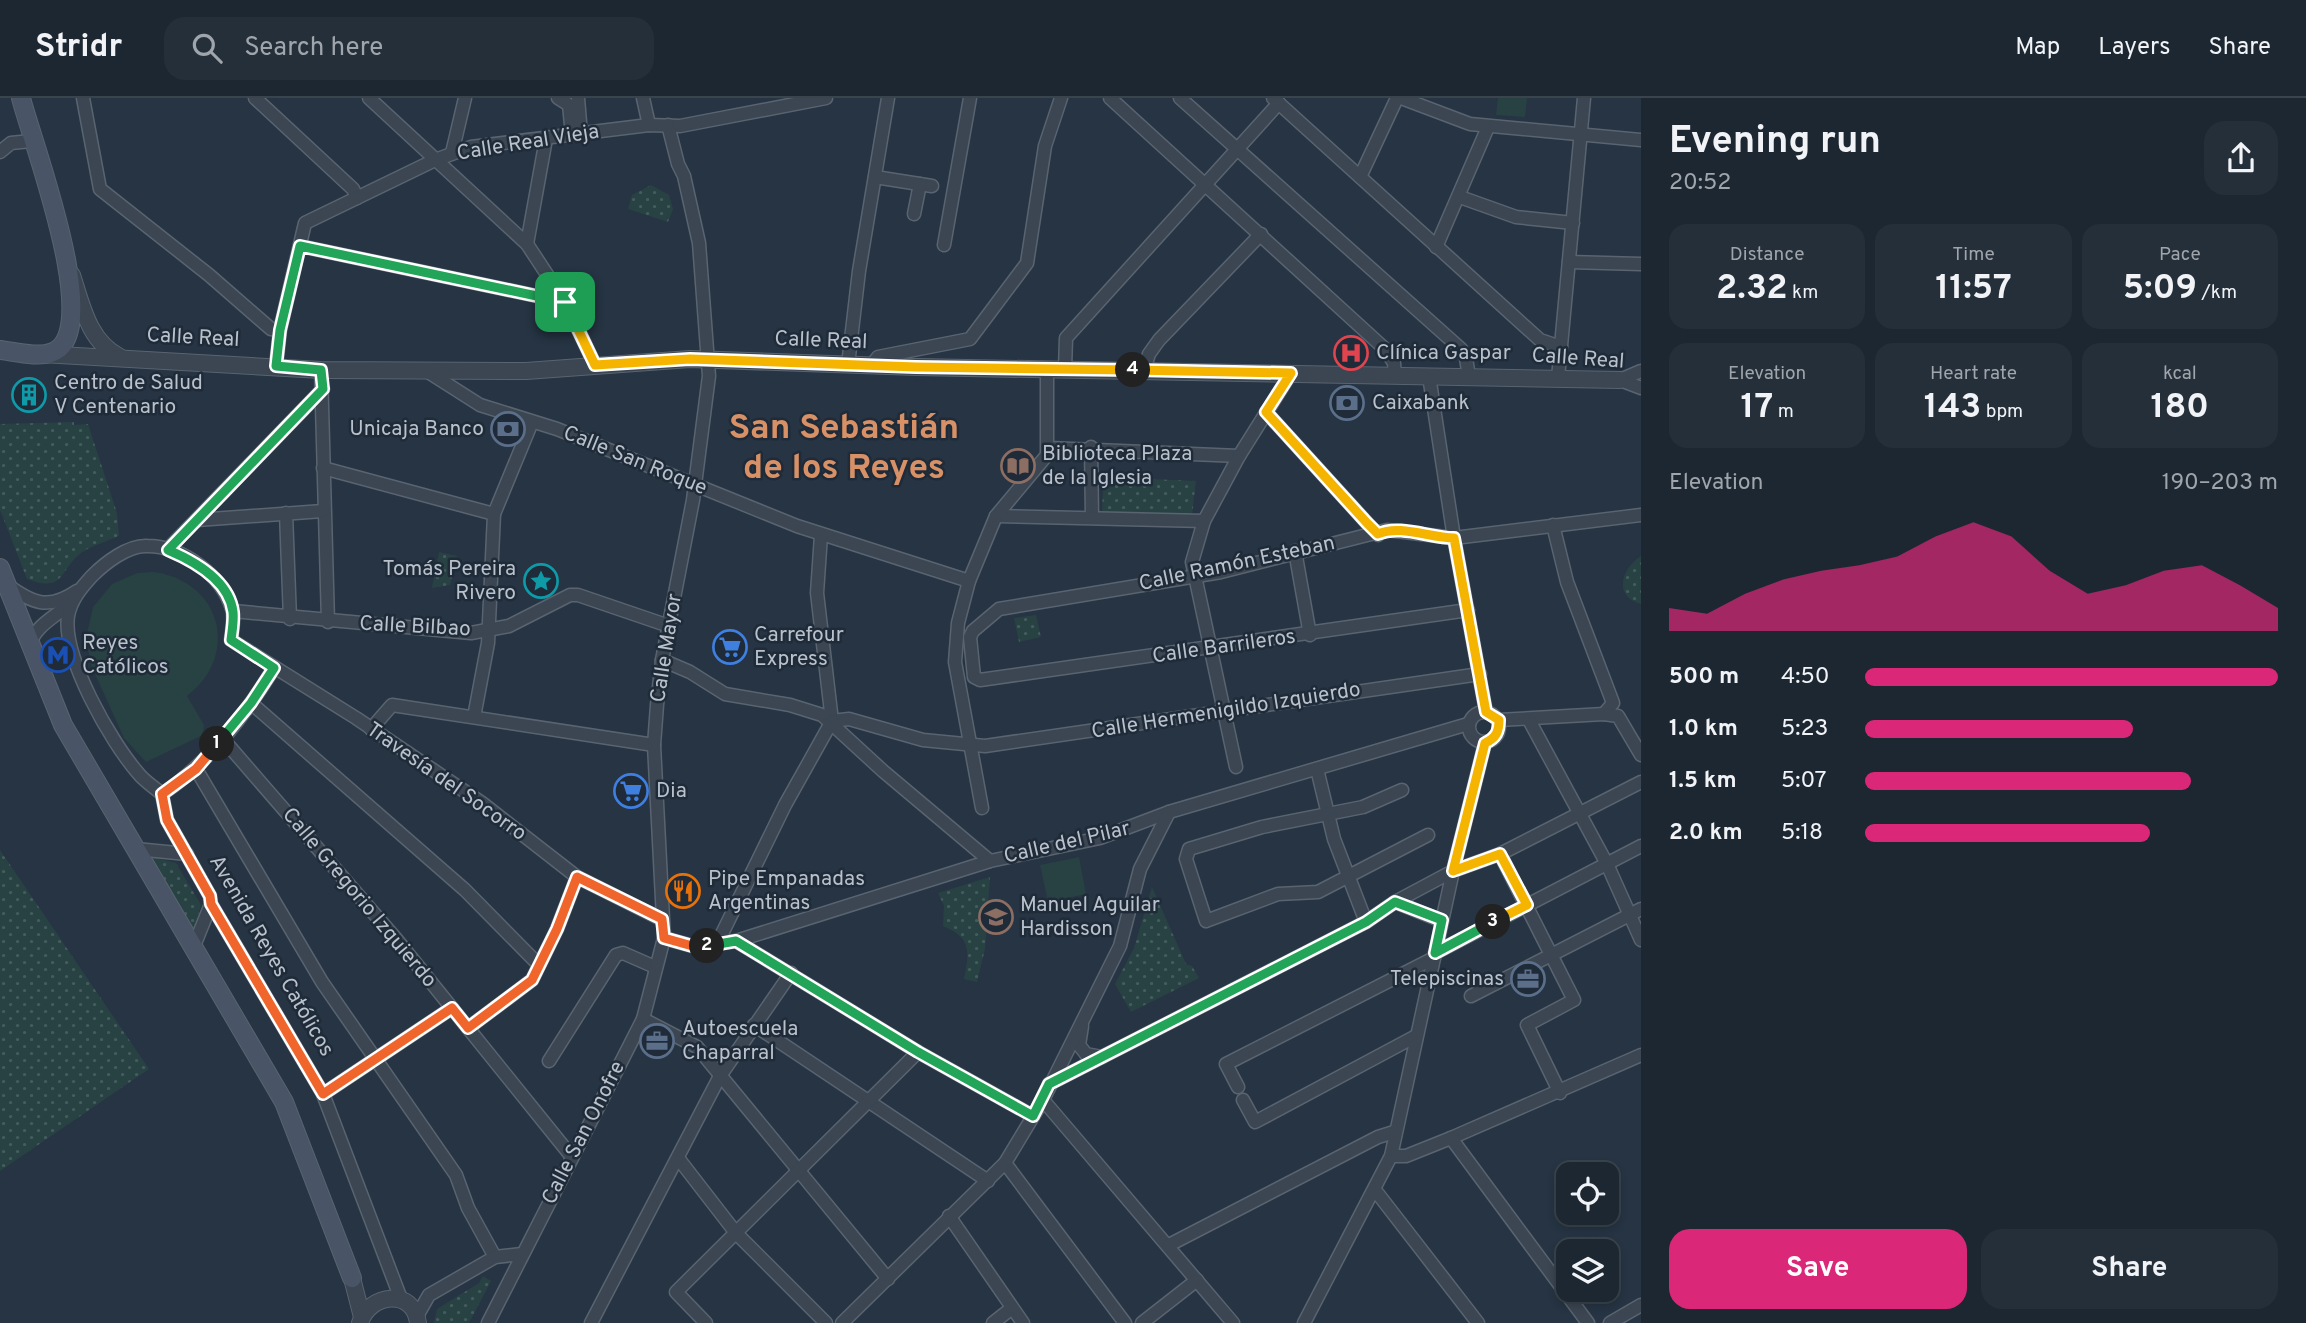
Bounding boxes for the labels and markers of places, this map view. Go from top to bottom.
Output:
pin [535,272,595,332]
hospital icon: Clínica Gaspar [1332,334,1370,372]
place label: Clínica Gaspar [1376,340,1511,367]
pin: 4 [1116,352,1150,388]
place label: Centro de Salud V Centenario [54,370,203,421]
building icon: Centro de Salud V Centenario [10,376,48,414]
bank icon: Caixabank [1328,384,1366,422]
place label: Caixabank [1372,390,1470,417]
bank icon: Unicaja Banco [489,410,527,448]
place label: Unicaja Banco [349,416,484,443]
place label: Biblioteca Plaza de la Iglesia [1042,441,1192,492]
library icon: Biblioteca Plaza de la Iglesia [999,447,1037,485]
place label: Tomás Pereira Rivero [383,556,516,607]
place icon: Tomás Pereira Rivero [522,562,560,600]
place label: Carrefour Express [754,622,844,673]
supermarket icon: Carrefour Express [711,628,749,666]
place label: Reyes Católicos [82,630,169,681]
metro station icon: Reyes Católicos [39,636,77,674]
pin: 1 [200,726,234,762]
supermarket icon: Dia [612,772,650,810]
place label: Dia [656,778,687,805]
place label: Pipe Empanadas Argentinas [708,866,865,917]
restaurant icon: Pipe Empanadas Argentinas [664,872,702,910]
place label: Manuel Aguilar Hardisson [1020,892,1160,943]
school or university icon: Manuel Aguilar Hardisson [977,898,1015,936]
pin: 3 [1476,904,1510,940]
pin: 2 [690,928,724,964]
office icon: Telepiscinas [1509,960,1547,998]
place label: Telepiscinas [1390,966,1504,993]
place label: Autoescuela Chaparral [682,1016,798,1067]
office icon: Autoescuela Chaparral [638,1022,676,1060]

